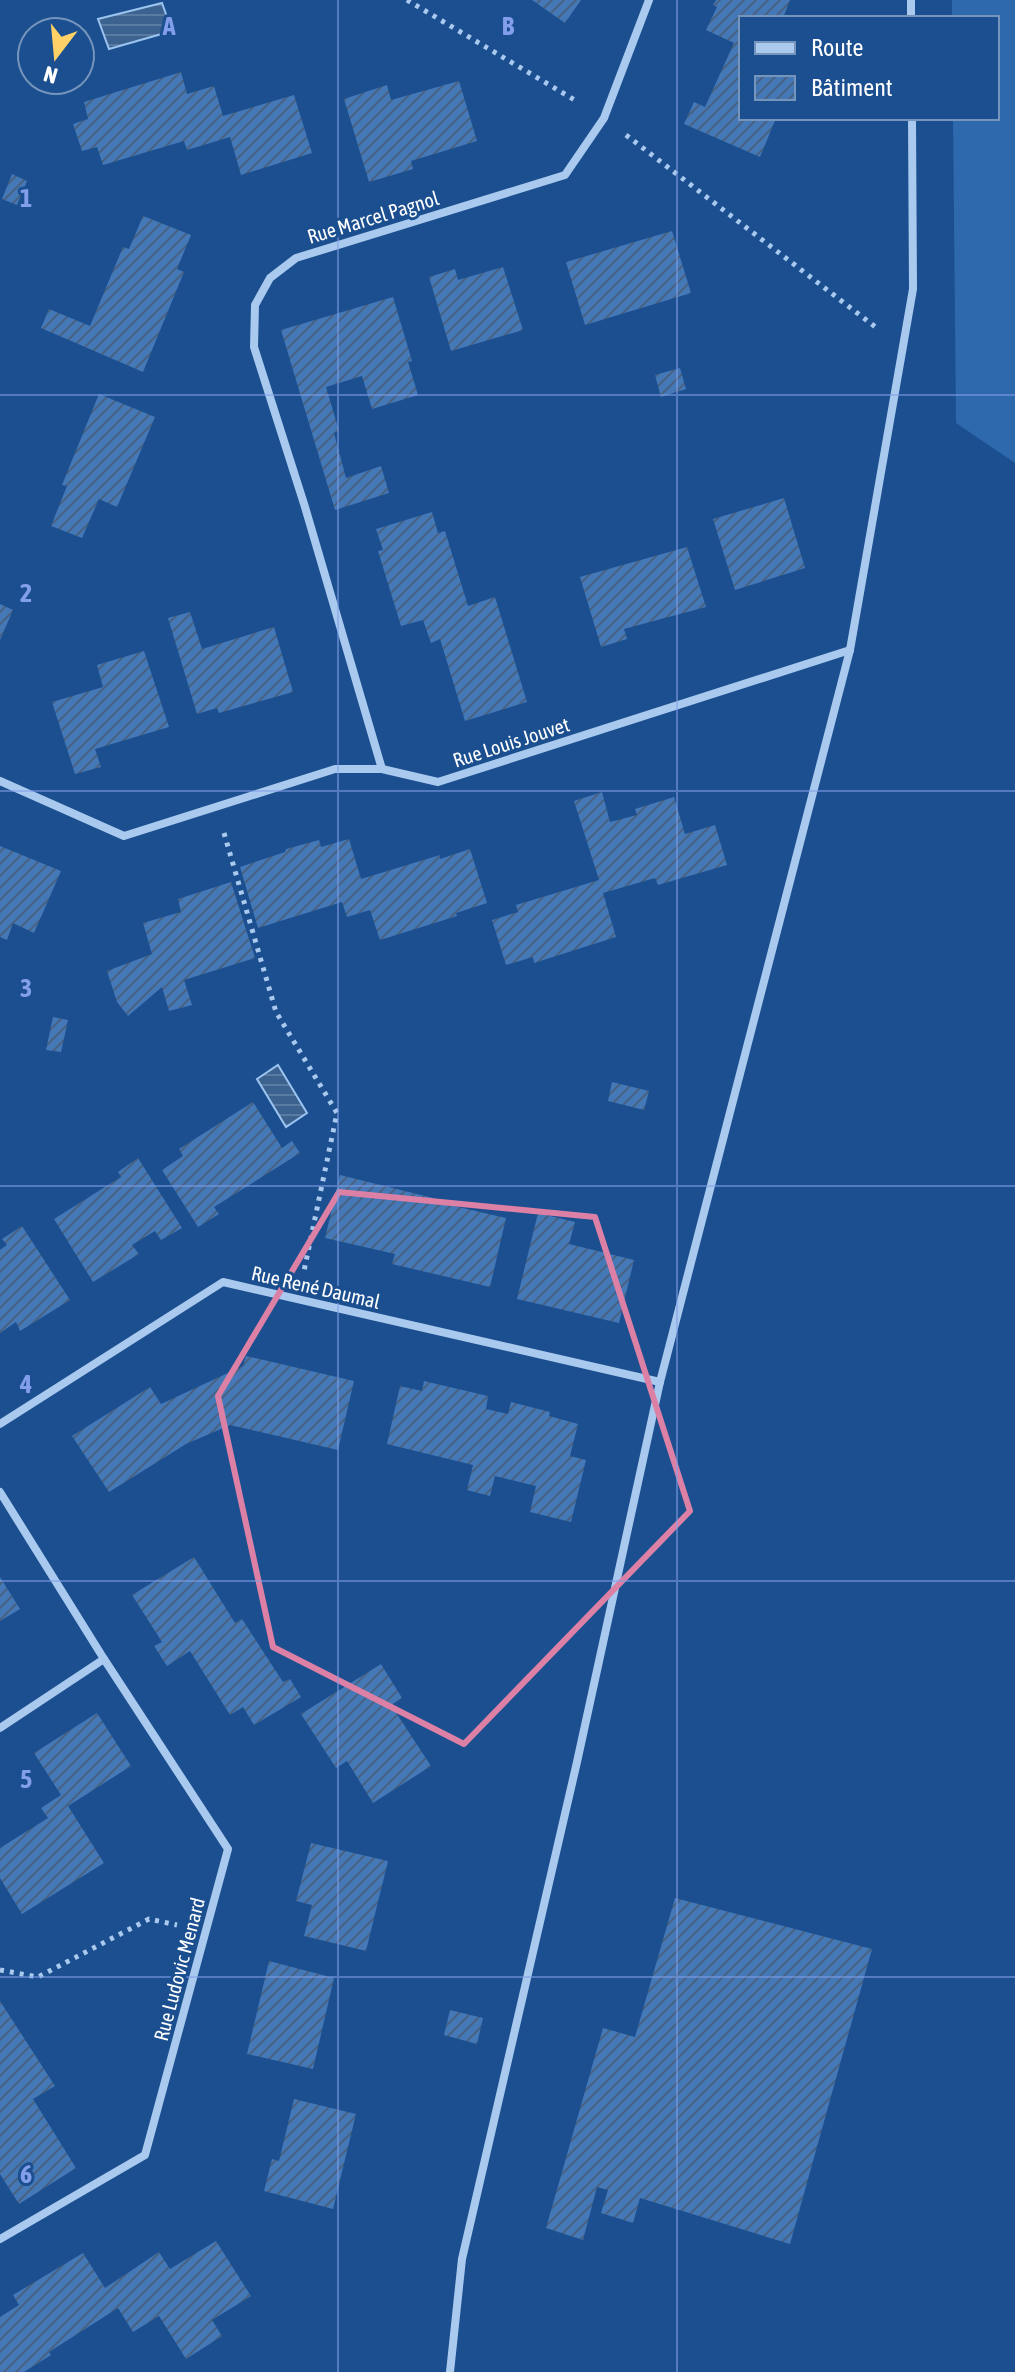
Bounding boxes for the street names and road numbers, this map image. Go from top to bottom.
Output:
street label: Rue Marcel Pagnol [304,186,442,248]
street label: Rue Louis Jouvet [450,712,572,772]
street label: Rue René Daumal [249,1261,383,1313]
street label: Rue Ludovic Menard [149,1895,209,2043]

